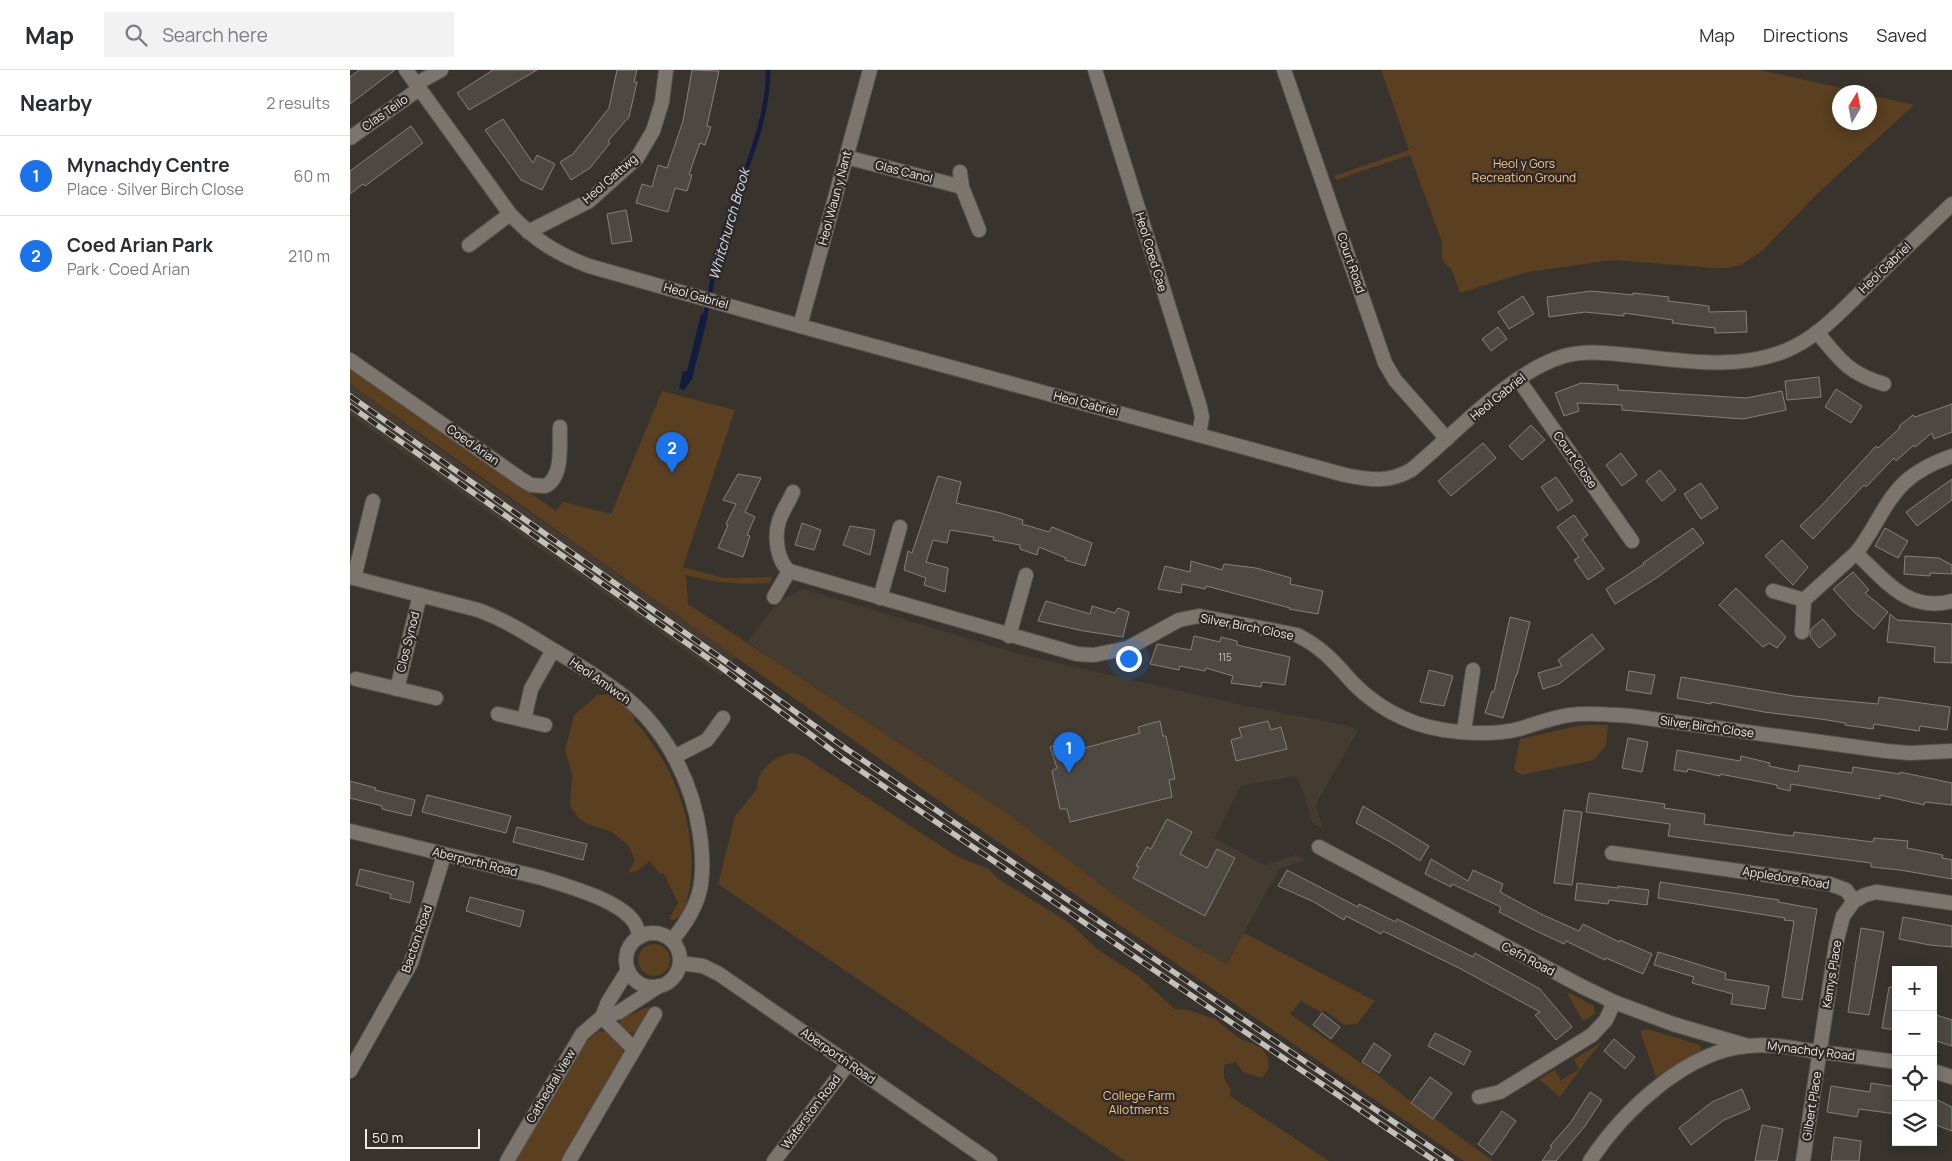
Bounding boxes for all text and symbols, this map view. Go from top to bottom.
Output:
search box [104,12,454,57]
text: Map [25,18,74,51]
icon: search [122,21,150,49]
text: Search here [162,22,268,48]
text: Map [1699,23,1735,47]
text: Directions [1763,23,1848,47]
text: Saved [1876,23,1927,47]
north arrow [1832,85,1877,130]
text: Nearby [20,89,92,117]
street label: Clas Teilo [358,91,411,135]
text: 2 results [266,92,330,114]
street label: Heol Waun y Nant [814,149,855,247]
street label: Heol Gattwg [579,150,641,207]
text: Mynachdy Centre [67,152,230,178]
park label: Heol y Gors Recreation Ground [1472,155,1576,186]
street label: Glas Canol [874,156,935,187]
water label: Whitchurch Brook [704,164,754,282]
text: 1 [32,165,40,187]
text: 60 m [294,165,330,187]
text: Place · Silver Birch Close [67,178,244,200]
street label: Heol Coed Cae [1131,210,1172,294]
street label: Court Road [1333,230,1370,295]
text: Coed Arian Park [67,232,213,258]
street label: Heol Gabriel [1855,238,1915,297]
text: 2 [31,245,41,267]
text: 210 m [288,245,330,267]
text: Park · Coed Arian [67,258,190,280]
street label: Heol Gabriel [662,278,731,313]
street label: Heol Gabriel [1466,369,1529,424]
street label: Heol Gabriel [1052,387,1121,420]
street label: Coed Arian [444,420,503,469]
street label: Court Close [1549,428,1601,492]
pin: 2 [656,432,688,473]
street label: Silver Birch Close [1199,609,1295,644]
street label: Clos Synod [392,610,423,674]
your location [1116,646,1142,672]
house number: 115 [1218,650,1232,664]
street label: Heol Amlwch [566,653,634,708]
street label: Silver Birch Close [1659,711,1755,742]
pin: 1 [1053,732,1085,773]
street label: Aberporth Road [431,843,520,880]
street label: Appledore Road [1741,862,1831,893]
street label: Bacton Road [397,903,436,975]
street label: Cefn Road [1499,937,1558,980]
street label: Kemys Place [1818,939,1845,1009]
map controls [1892,966,1937,1146]
button: + [1892,966,1937,1011]
button: − [1892,1011,1937,1056]
street label: Aberporth Road [798,1024,879,1088]
street label: Mynachdy Road [1766,1037,1856,1064]
street label: Cathedral View [522,1046,579,1126]
button: locate [1892,1056,1937,1101]
street label: Gilbert Place [1798,1070,1825,1142]
street label: Waterston Road [777,1071,844,1152]
park label: College Farm Allotments [1103,1087,1175,1118]
button: layers [1892,1101,1937,1146]
scale bar [365,1126,480,1149]
text: 50 m [372,1128,403,1147]

